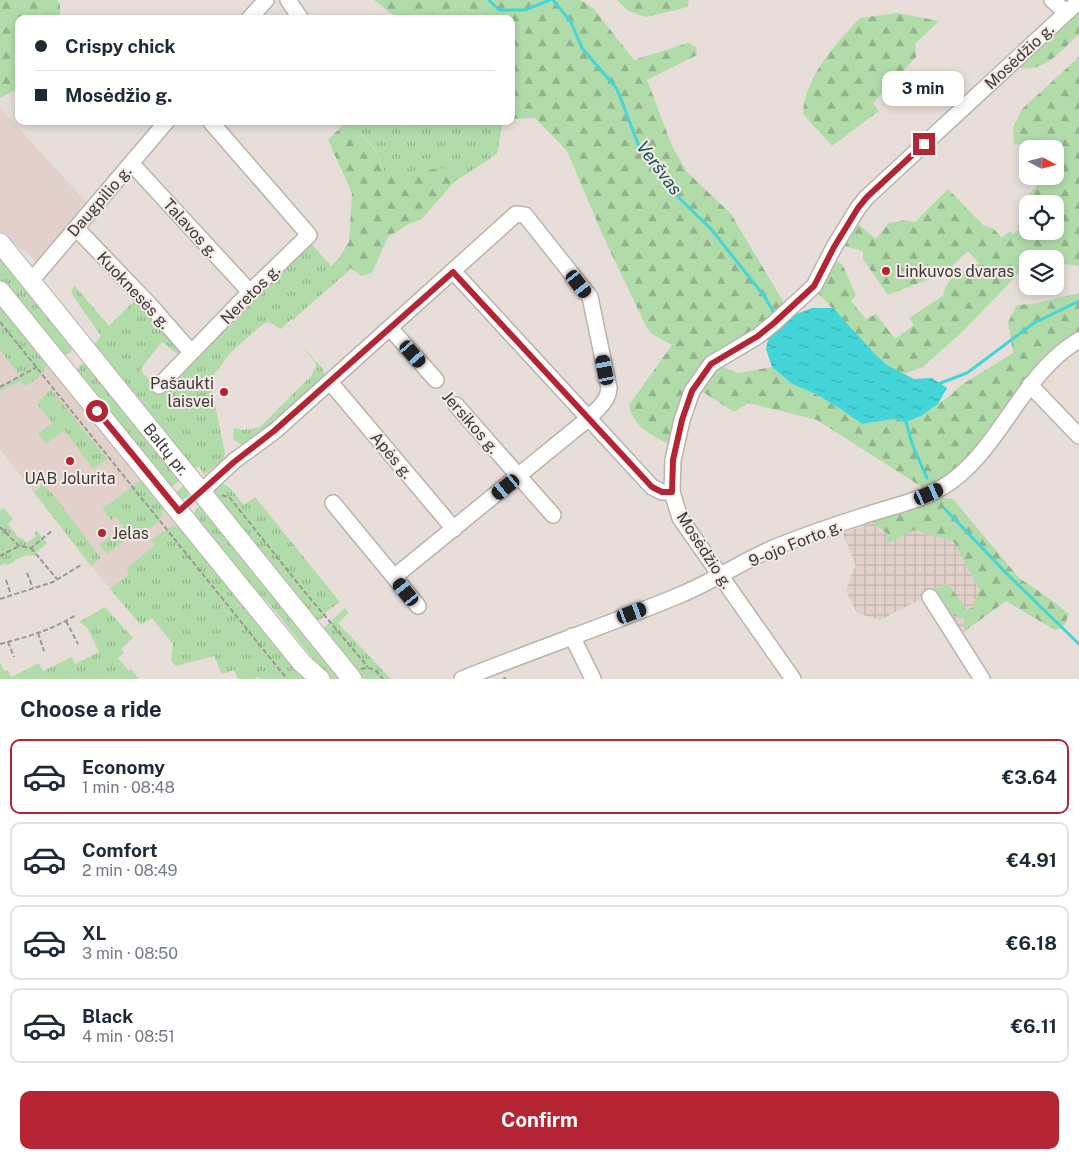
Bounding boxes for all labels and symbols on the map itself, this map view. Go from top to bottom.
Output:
street label: Mosėdžio g. [981,19,1058,93]
callout: 3 min [883,72,965,106]
route end [913,133,935,155]
water label: Veršvas [632,136,687,199]
north arrow [1019,140,1064,185]
street label: Daugpilio g. [63,162,135,241]
street label: Talavos g. [159,195,222,262]
street label: Kuoknesės g. [93,248,174,333]
street label: Neretos g. [217,261,284,328]
place label: Linkuvos dvaras [896,262,1014,281]
marker: Linkuvos dvaras [880,265,892,277]
car [563,268,594,300]
car [397,338,428,370]
car [594,354,615,386]
place label: Pašaukti laisvei [150,374,214,411]
marker: Pašaukti laisvei [218,386,230,398]
street label: Jersikos g. [438,387,503,458]
route start [86,400,108,422]
street label: Baltų pr. [139,420,193,479]
street label: Apės g. [367,428,417,483]
marker: UAB Jolurita [64,455,76,467]
place label: UAB Jolurita [24,469,116,488]
car [489,472,522,502]
car [912,481,945,507]
street label: Mosėdžio g. [673,508,736,592]
street label: 9-ojo Forto g. [746,516,845,571]
place label: Jelas [112,524,149,543]
marker: Jelas [96,527,108,539]
car [390,576,421,608]
car [615,601,648,625]

